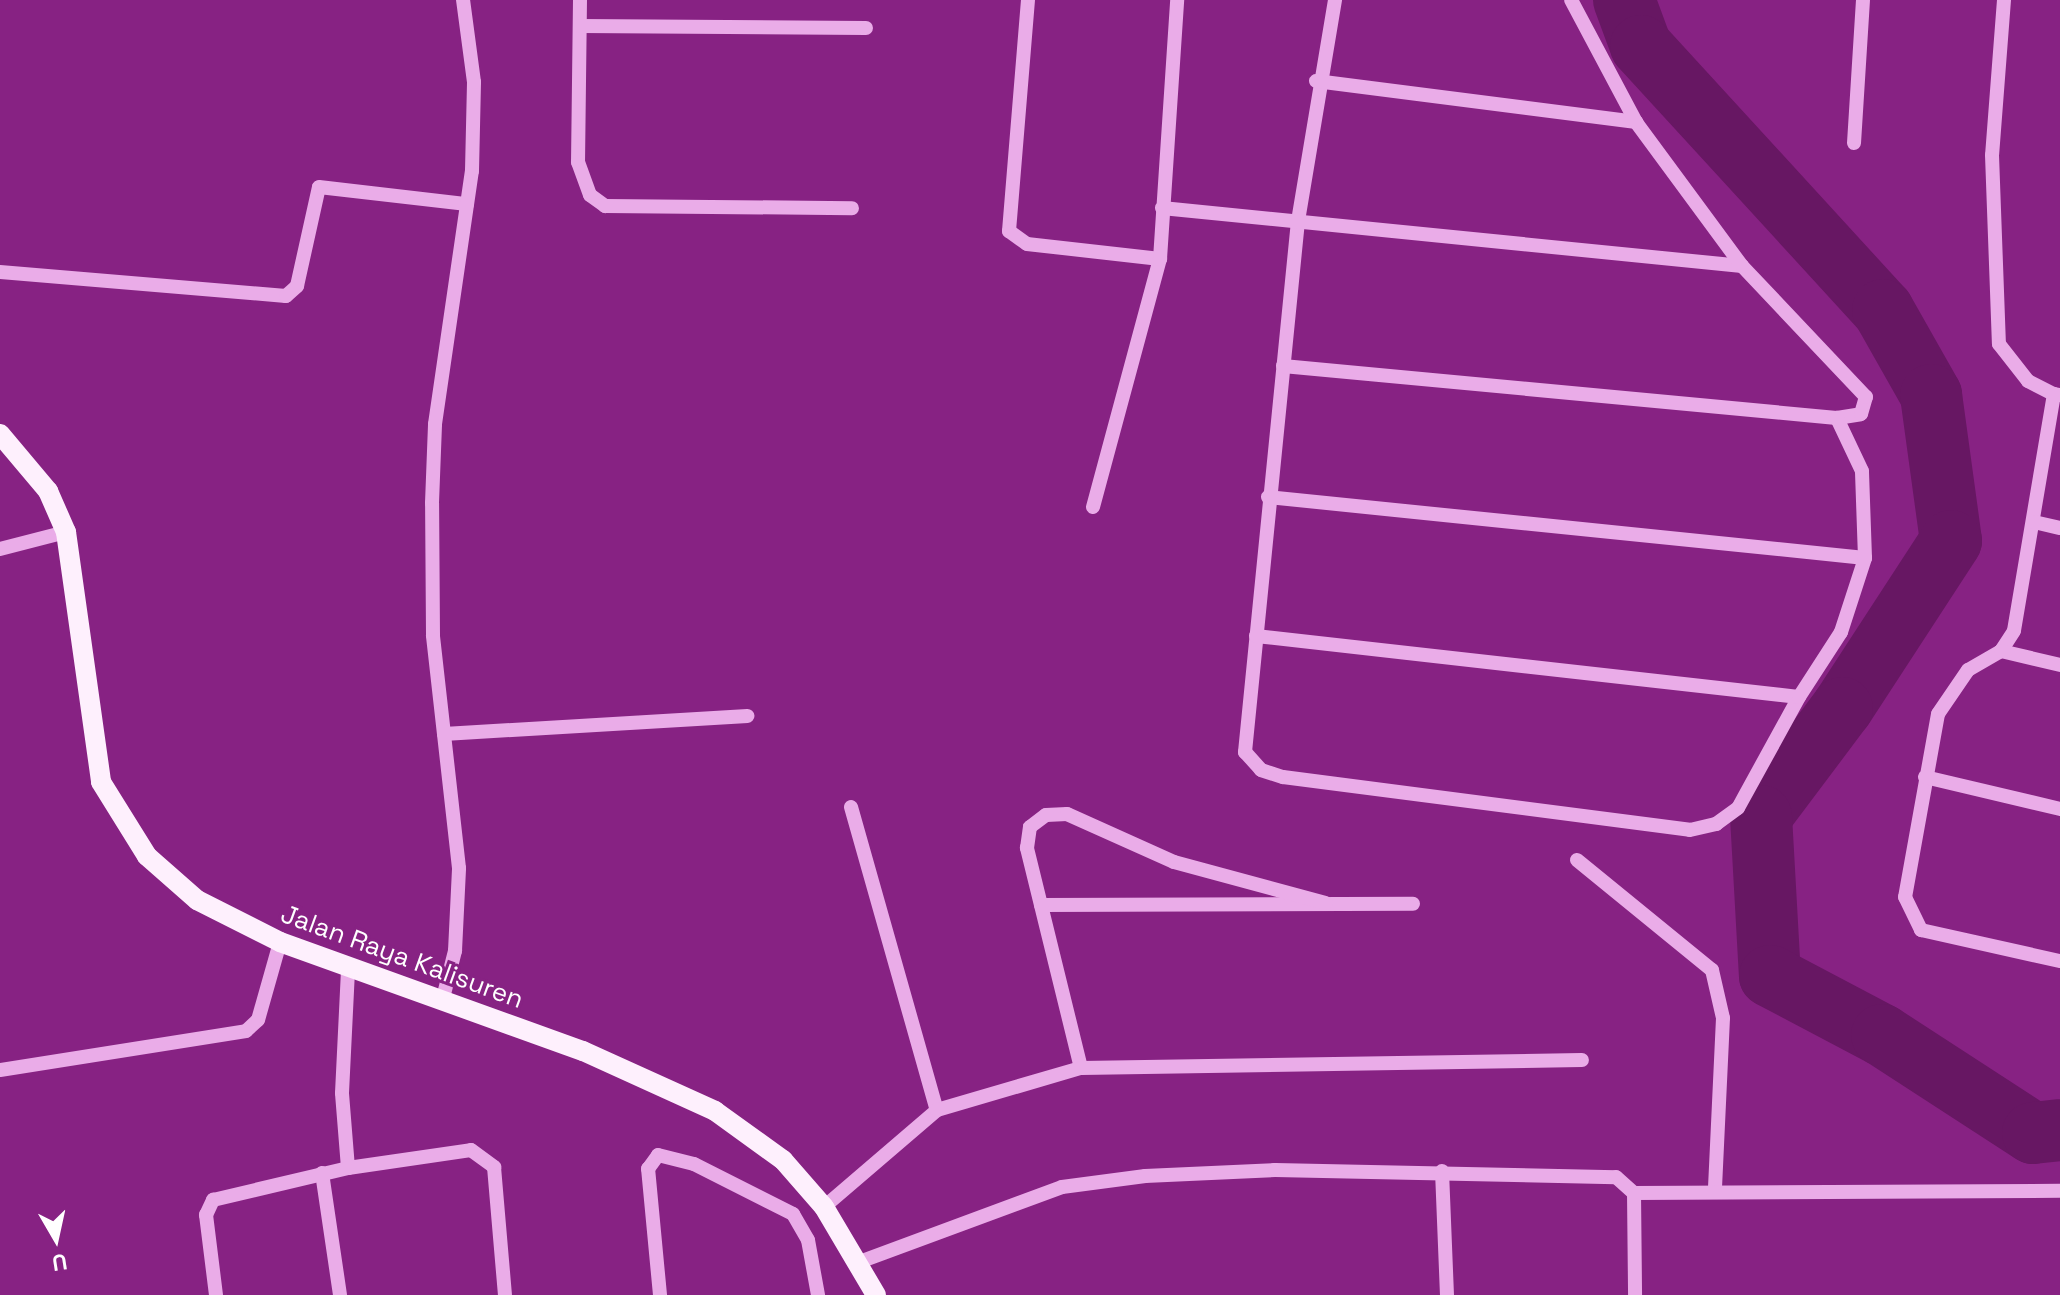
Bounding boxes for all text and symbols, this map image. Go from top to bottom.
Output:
street label: Jalan Raya Kalisuren [276,899,528,1015]
north arrow [16,1199,96,1279]
text: U [50,1248,69,1278]

